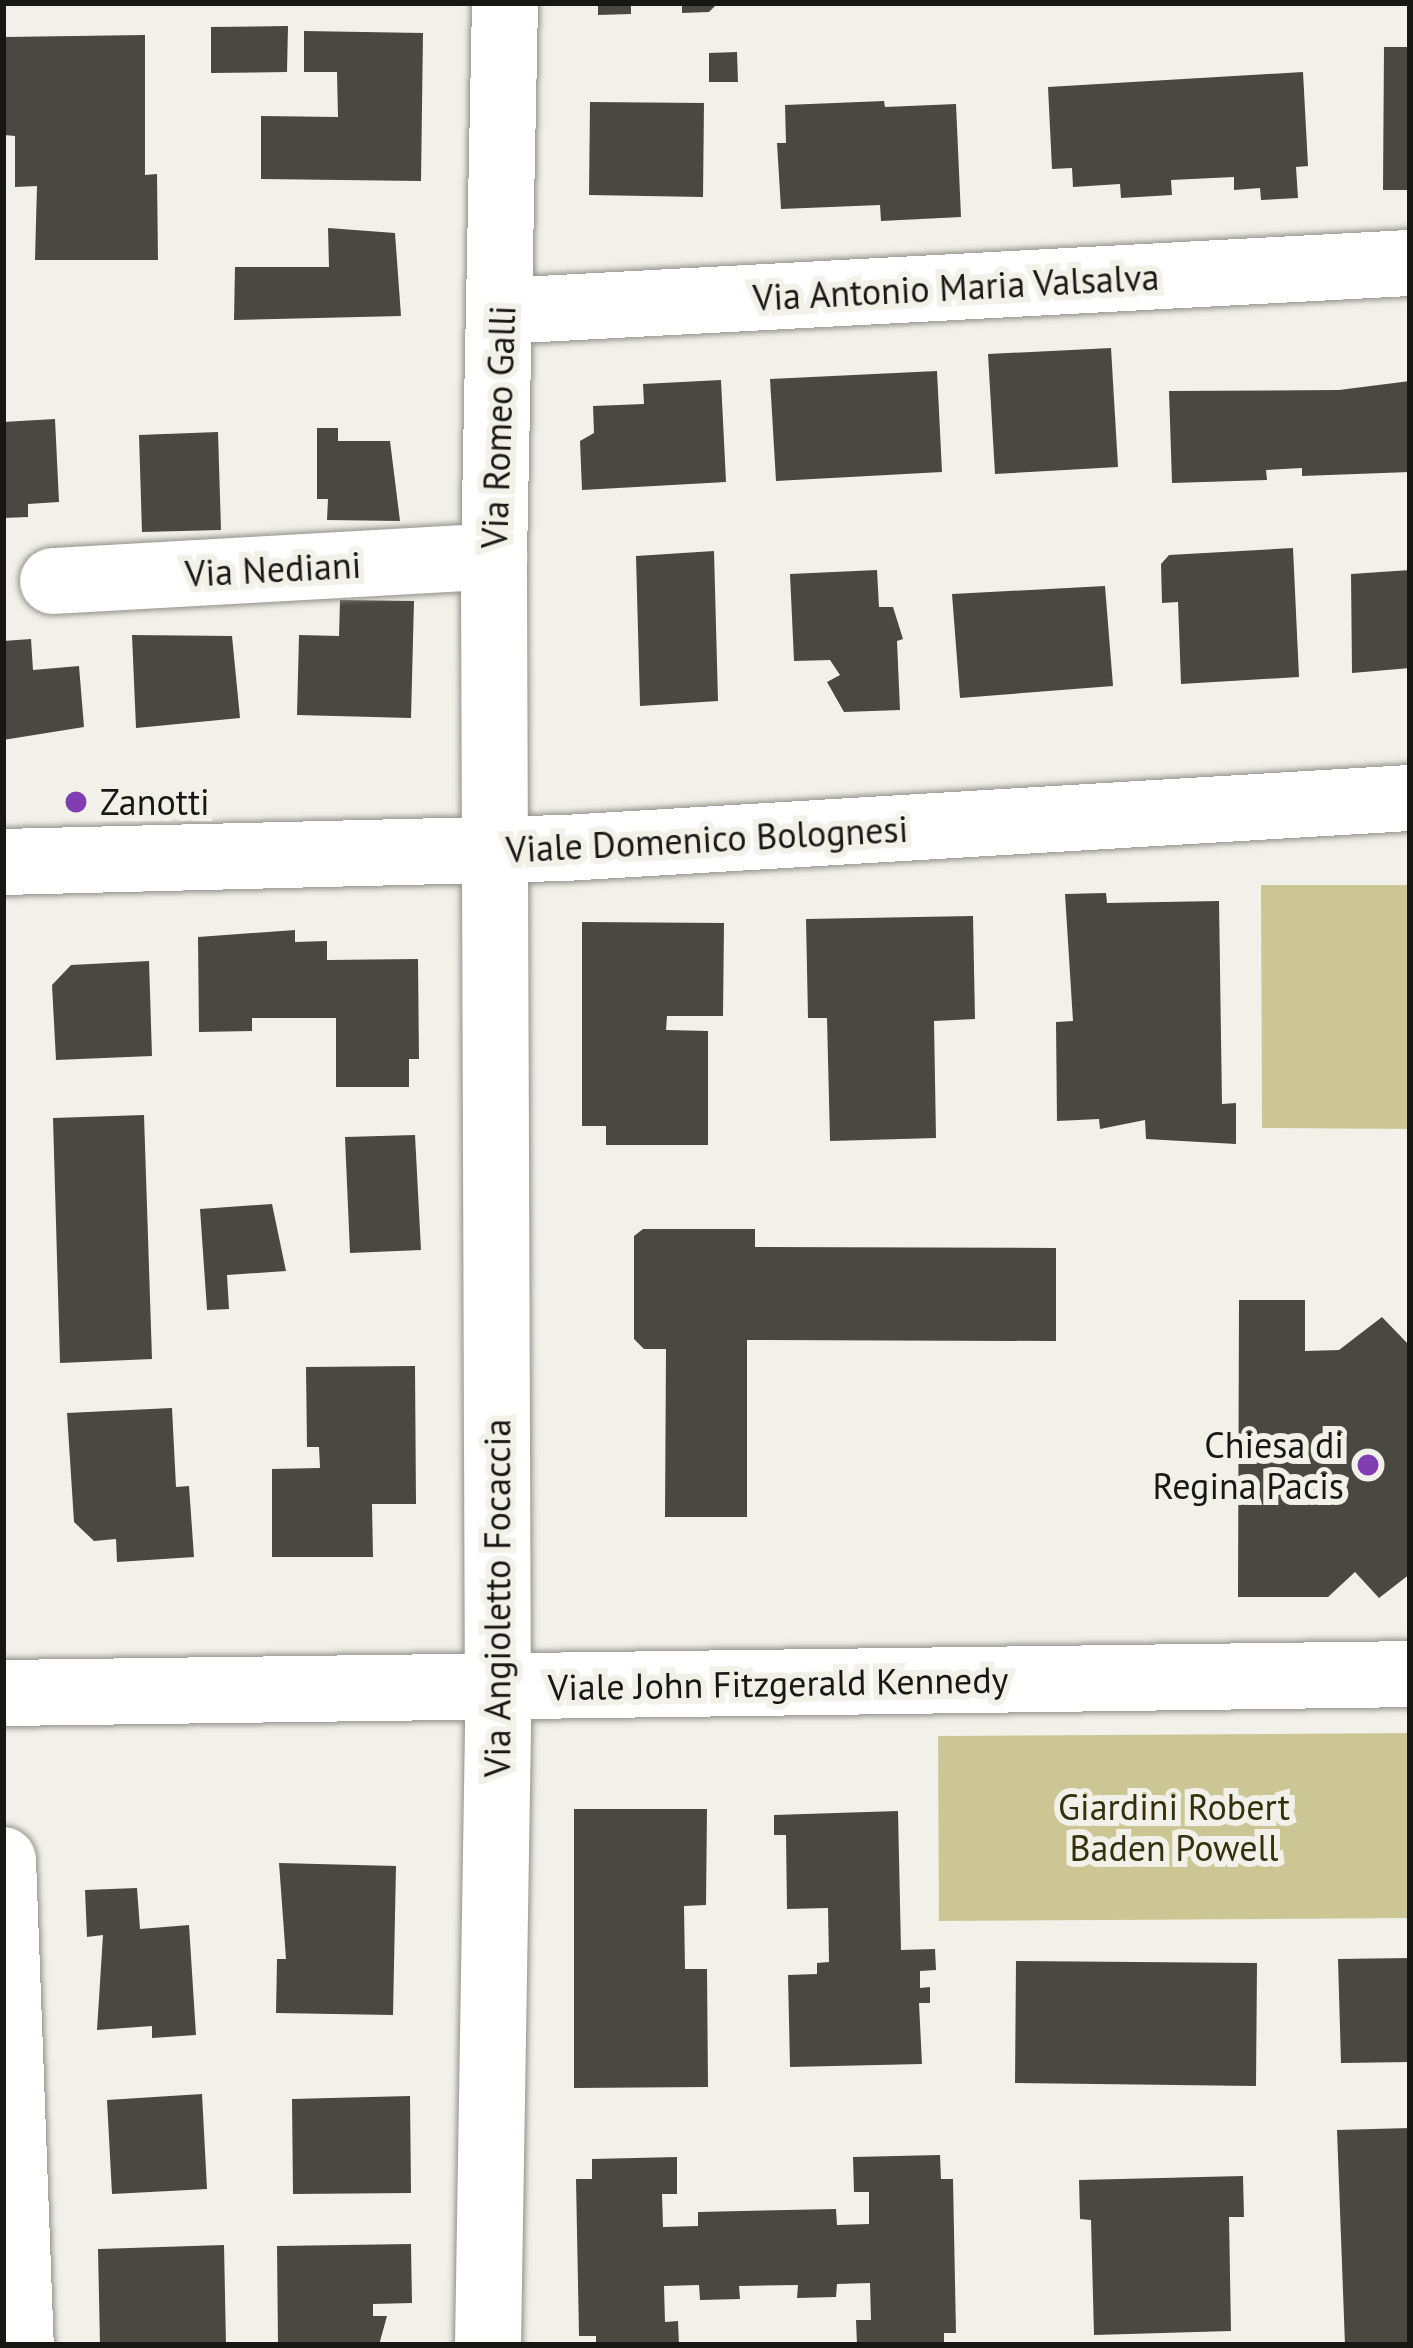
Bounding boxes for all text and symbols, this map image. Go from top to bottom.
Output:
street label: Via Antonio Maria Valsalva [751,255,1161,319]
street label: Via Romeo Galli [472,305,524,549]
street label: Via Nediani [184,543,362,595]
place label: Zanotti [100,780,210,824]
marker: Zanotti [63,789,89,815]
street label: Viale Domenico Bolognesi [505,807,909,871]
street label: Via Angioletto Focaccia [475,1418,519,1778]
place label: Chiesa di Regina Pacis [1153,1422,1344,1507]
marker: Chiesa di Regina Pacis [1355,1452,1381,1478]
street label: Viale John Fitzgerald Kennedy [547,1657,1009,1709]
park label: Giardini Robert Baden Powell [1058,1784,1290,1869]

